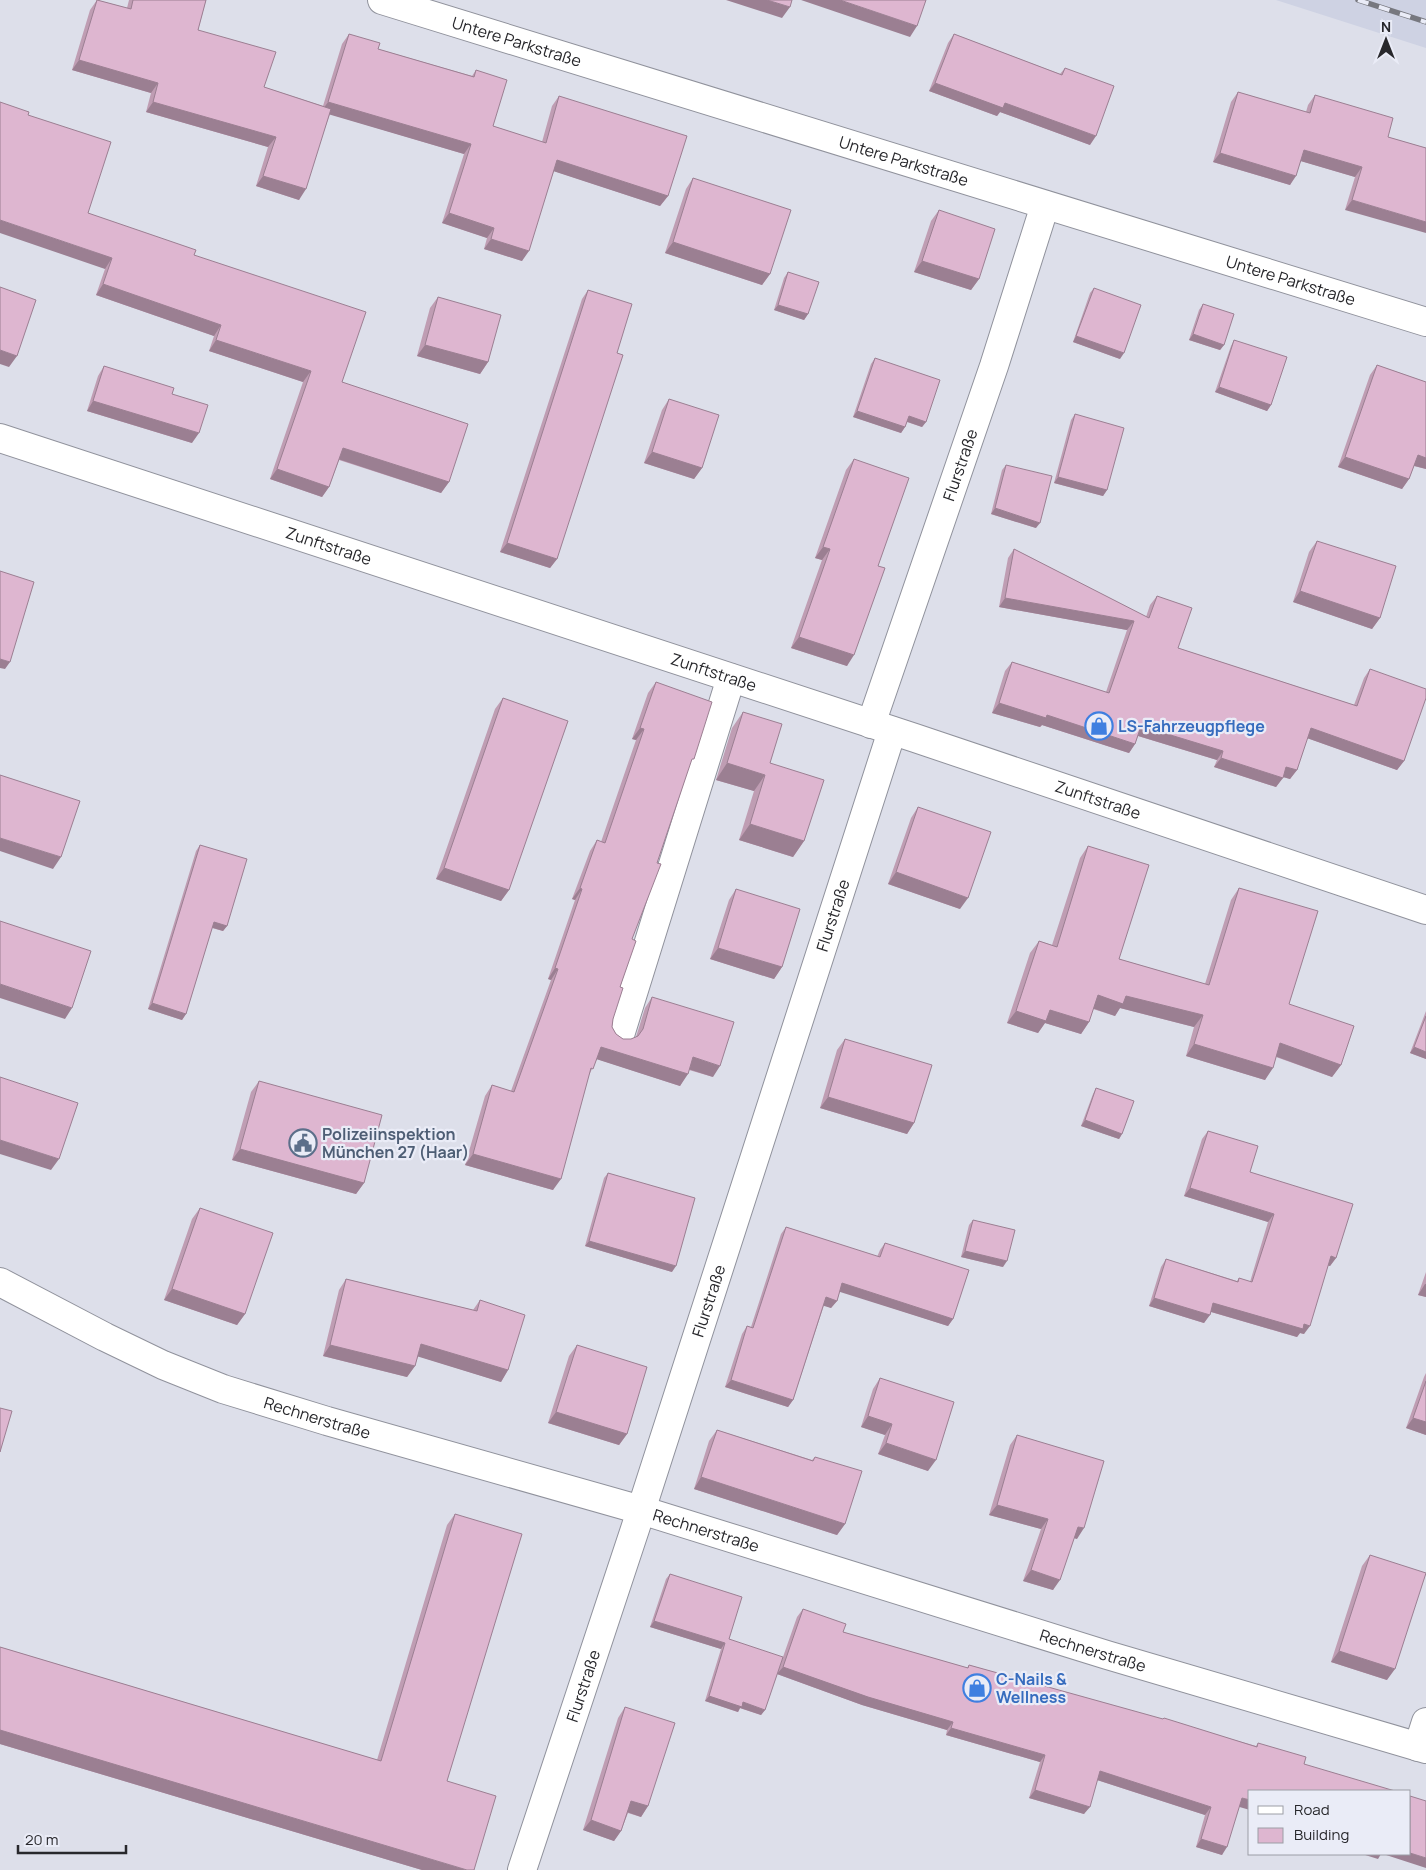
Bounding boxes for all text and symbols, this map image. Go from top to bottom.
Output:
street label: Untere Parkstraße [449,11,584,72]
north arrow [1361,15,1411,65]
text: N [1381,17,1391,36]
street label: Untere Parkstraße [836,131,971,191]
street label: Untere Parkstraße [1223,250,1358,311]
street label: Flurstraße [937,426,983,504]
street label: Zunftstraße [283,521,375,570]
street label: Zunftstraße [668,648,759,696]
shop icon: LS-Fahrzeugpflege [1084,711,1114,741]
place label: LS-Fahrzeugpflege [1118,715,1265,737]
street label: Zunftstraße [1052,775,1144,824]
street label: Flurstraße [811,876,855,954]
place label: Polizeiinspektion München 27 (Haar) [322,1123,469,1163]
public building icon: Polizeiinspektion München 27 (Haar) [288,1128,318,1158]
street label: Flurstraße [687,1262,730,1340]
street label: Rechnerstraße [261,1391,373,1444]
street label: Rechnerstraße [650,1503,762,1557]
street label: Rechnerstraße [1037,1624,1149,1677]
street label: Flurstraße [561,1647,605,1725]
place label: C-Nails & Wellness [996,1668,1067,1708]
shop icon: C-Nails & Wellness [962,1673,992,1703]
legend [1248,1790,1411,1855]
text: Road [1294,1799,1330,1820]
scale bar [18,1822,125,1854]
text: Building [1294,1824,1349,1845]
text: 20 m [25,1829,58,1850]

